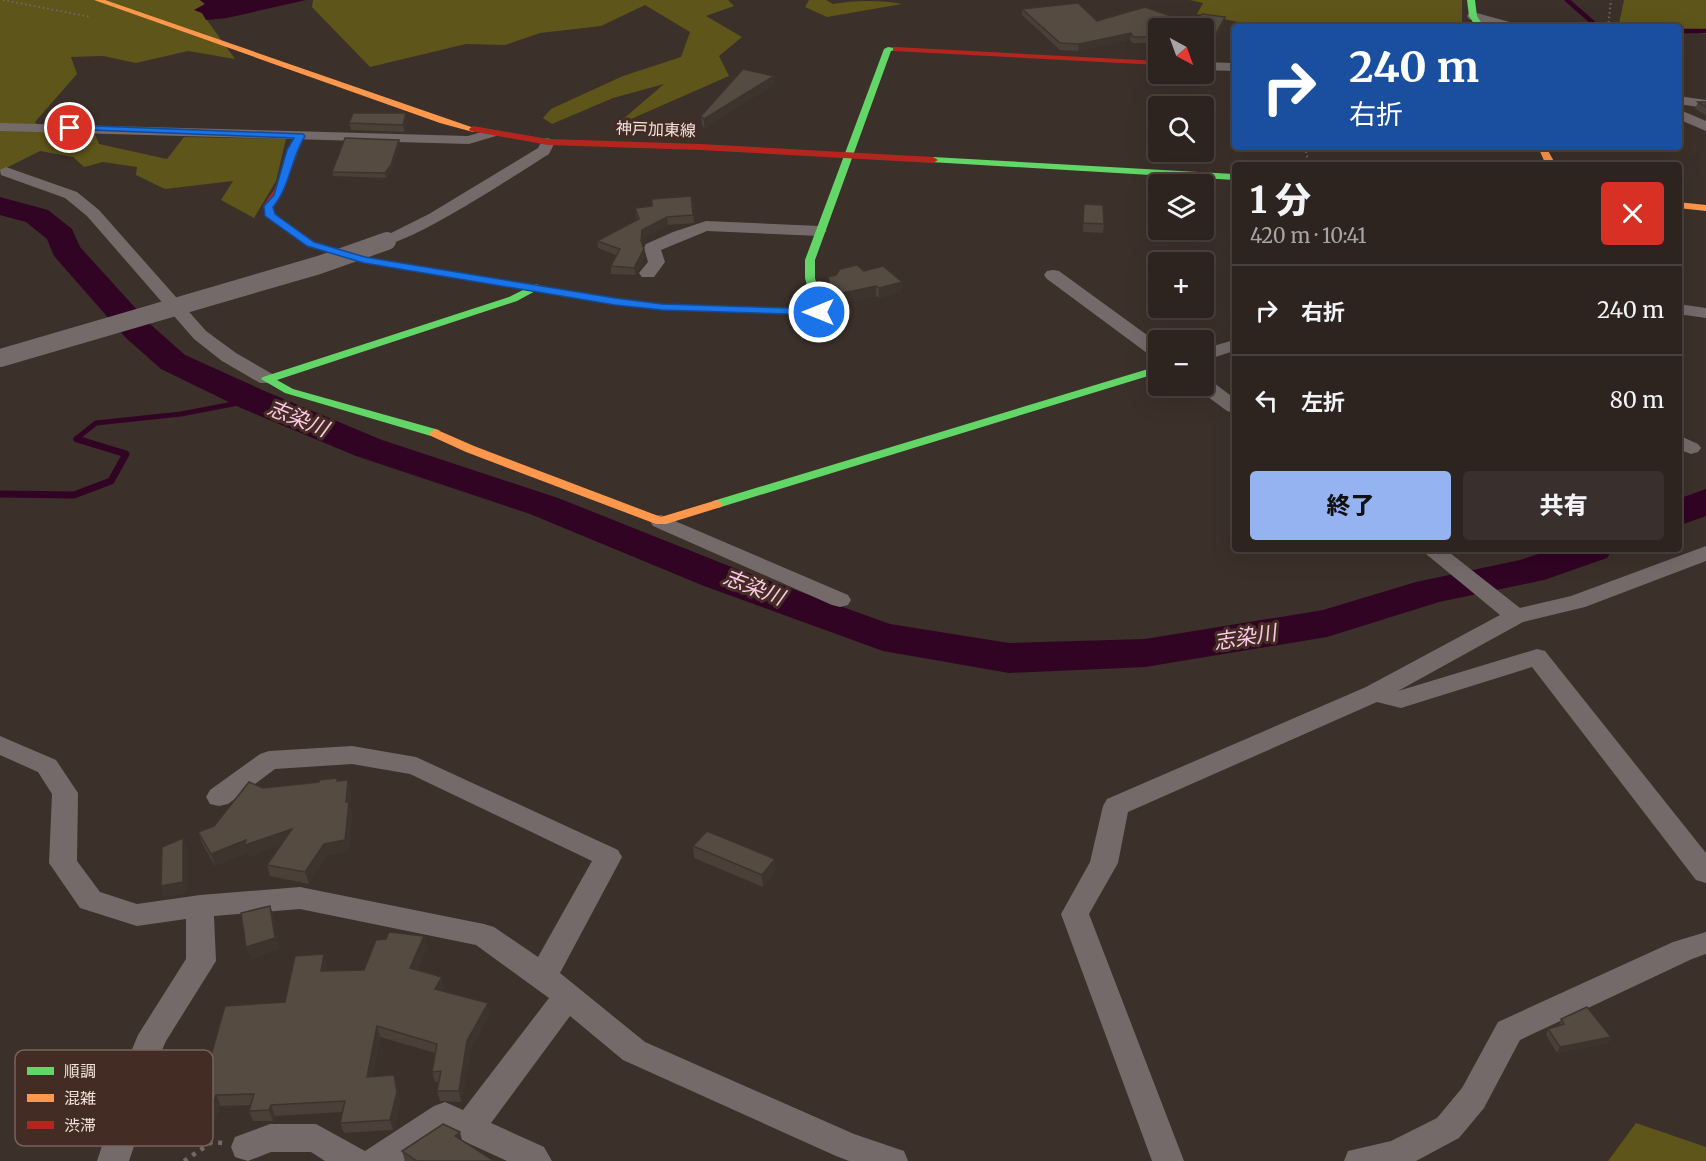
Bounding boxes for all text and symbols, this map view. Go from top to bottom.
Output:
north arrow [1148,18,1214,84]
map controls [1148,18,1214,396]
text: 240 m [1349,41,1479,93]
icon: right [1250,48,1328,126]
button: search [1148,96,1214,162]
text: 右折 [1349,97,1403,131]
pin [44,102,95,153]
icon: arrive [53,111,86,144]
street label: 神戸加東線 [616,118,696,140]
button: layers [1148,174,1214,240]
text: 1 分 [1250,178,1311,223]
button: close [1601,182,1664,245]
text: 420 m · 10:41 [1250,223,1367,248]
button: + [1148,252,1214,318]
position arrow [787,280,851,344]
icon: right [1250,294,1283,327]
text: 240 m [1597,296,1664,324]
text: 右折 [1301,298,1345,326]
button: − [1148,330,1214,396]
icon: left [1250,384,1283,417]
text: 80 m [1610,386,1664,414]
text: 左折 [1301,388,1345,416]
water label: 志染川 [264,394,334,443]
button: 終了 [1250,471,1451,540]
button: 共有 [1463,471,1664,540]
water label: 志染川 [720,563,790,612]
water label: 志染川 [1212,618,1280,655]
legend [15,1050,213,1146]
text: 順調 [64,1061,96,1081]
text: 混雑 [64,1088,96,1108]
text: 渋滞 [64,1115,96,1135]

